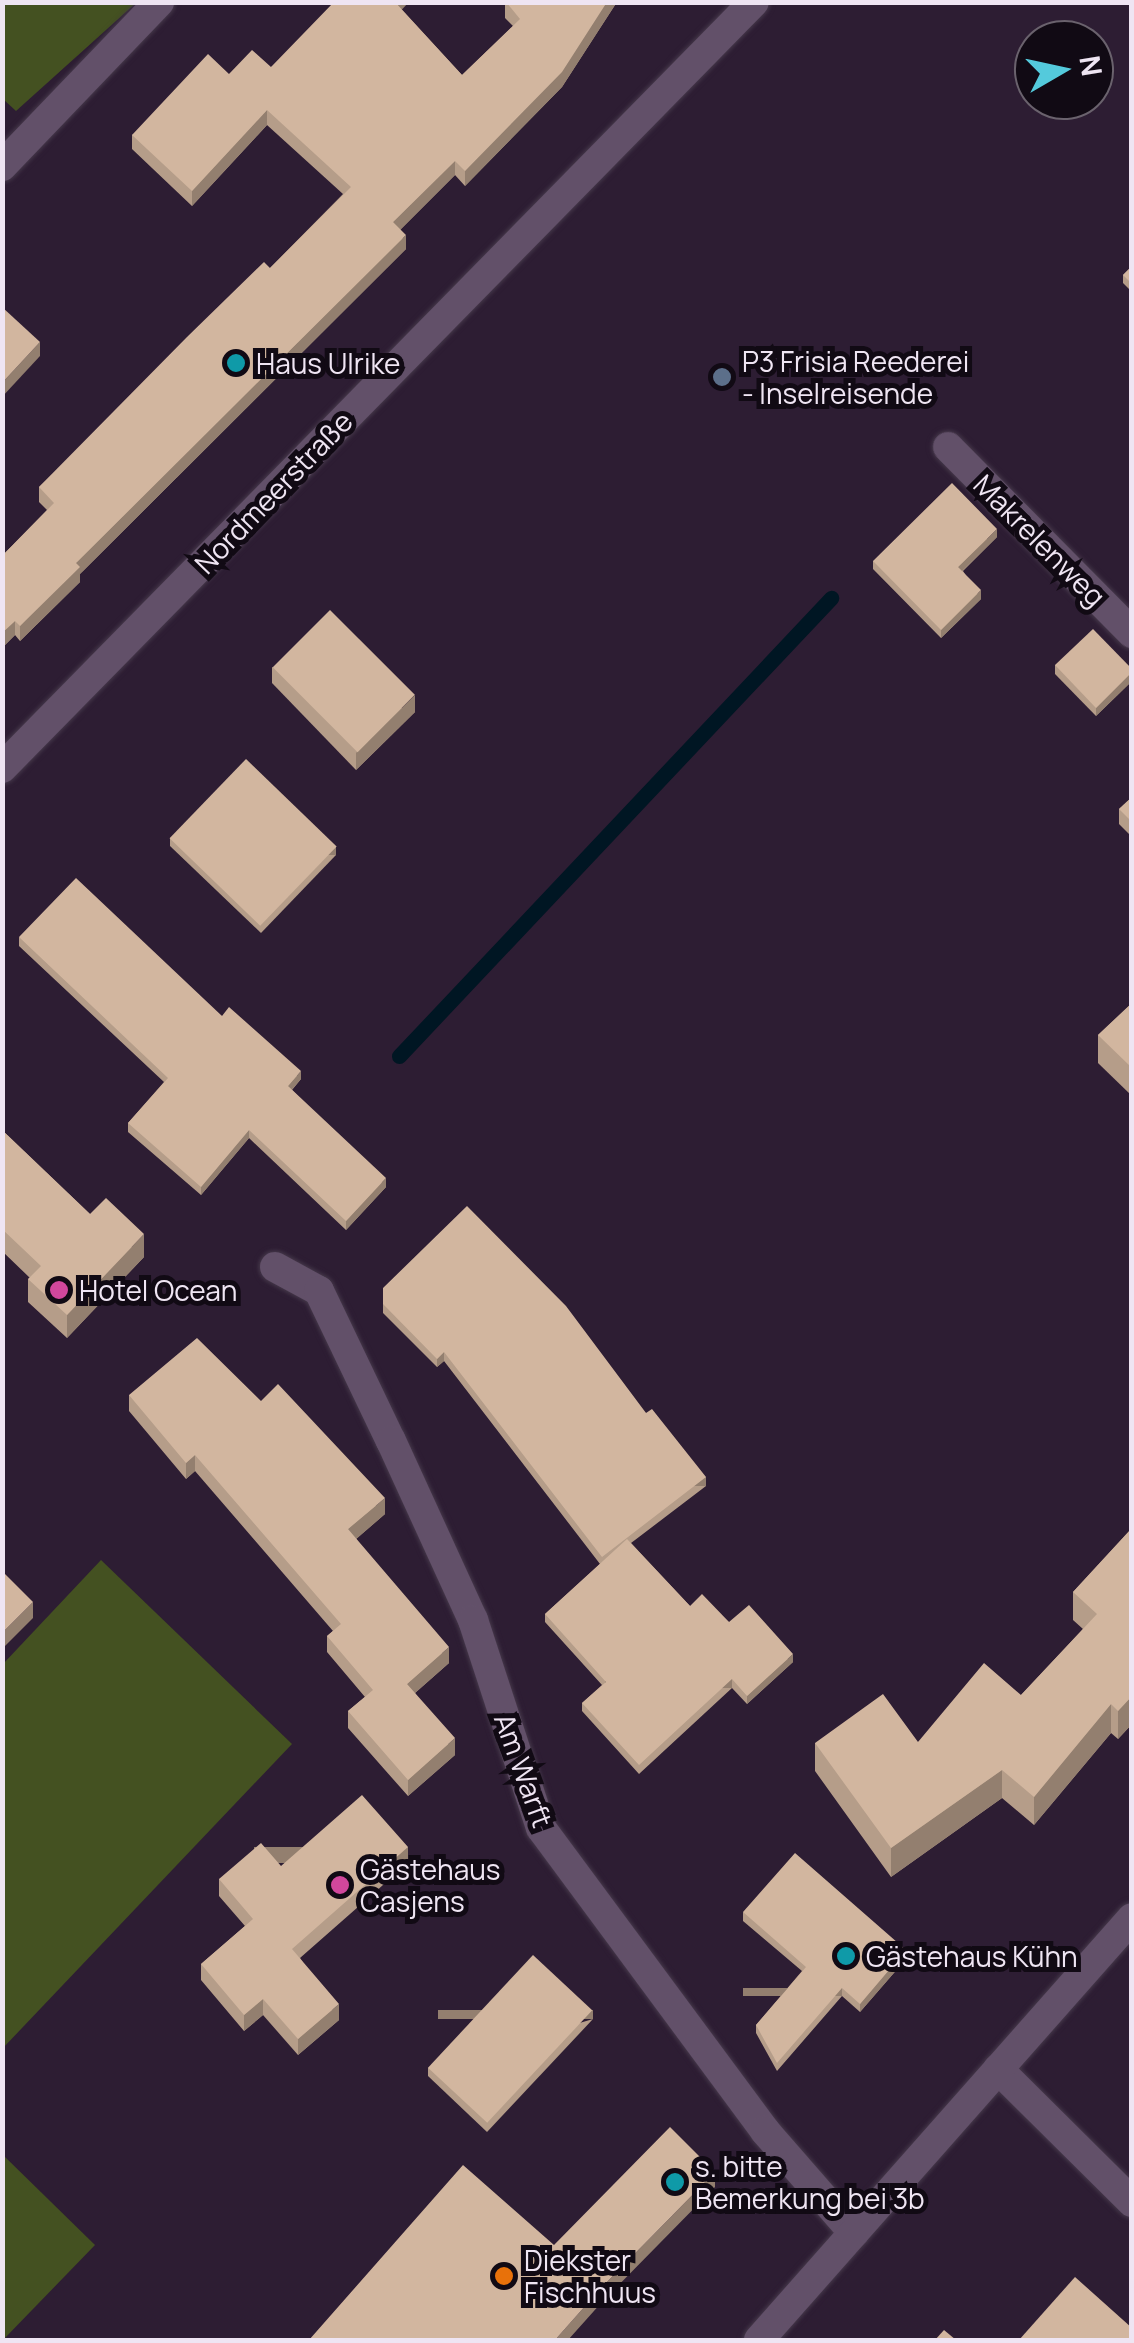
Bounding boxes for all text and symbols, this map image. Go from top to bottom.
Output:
north arrow [1014,20,1114,120]
text: N [1071,53,1112,79]
place label: P3 Frisia Reederei - Inselreisende [742,344,969,410]
place label: Haus Ulrike [256,346,400,380]
marker: Haus Ulrike [225,352,247,374]
marker: P3 Frisia Reederei - Inselreisende [711,366,733,388]
street label: Nordmeerstraße [187,404,359,580]
street label: Makrelenweg [967,467,1113,613]
place label: Hotel Ocean [79,1273,237,1307]
marker: Hotel Ocean [48,1279,70,1301]
street label: Am Warft [488,1708,560,1832]
place label: Gästehaus Casjens [360,1852,501,1918]
marker: Gästehaus Casjens [329,1874,351,1896]
place label: Gästehaus Kühn [866,1939,1078,1973]
marker: Gästehaus Kühn [835,1945,857,1967]
place label: s. bitte Bemerkung bei 3b [695,2149,925,2215]
marker: s. bitte Bemerkung bei 3b [664,2171,686,2193]
place label: Diekster Fischhuus [524,2243,656,2309]
marker: Diekster Fischhuus [493,2265,515,2287]

